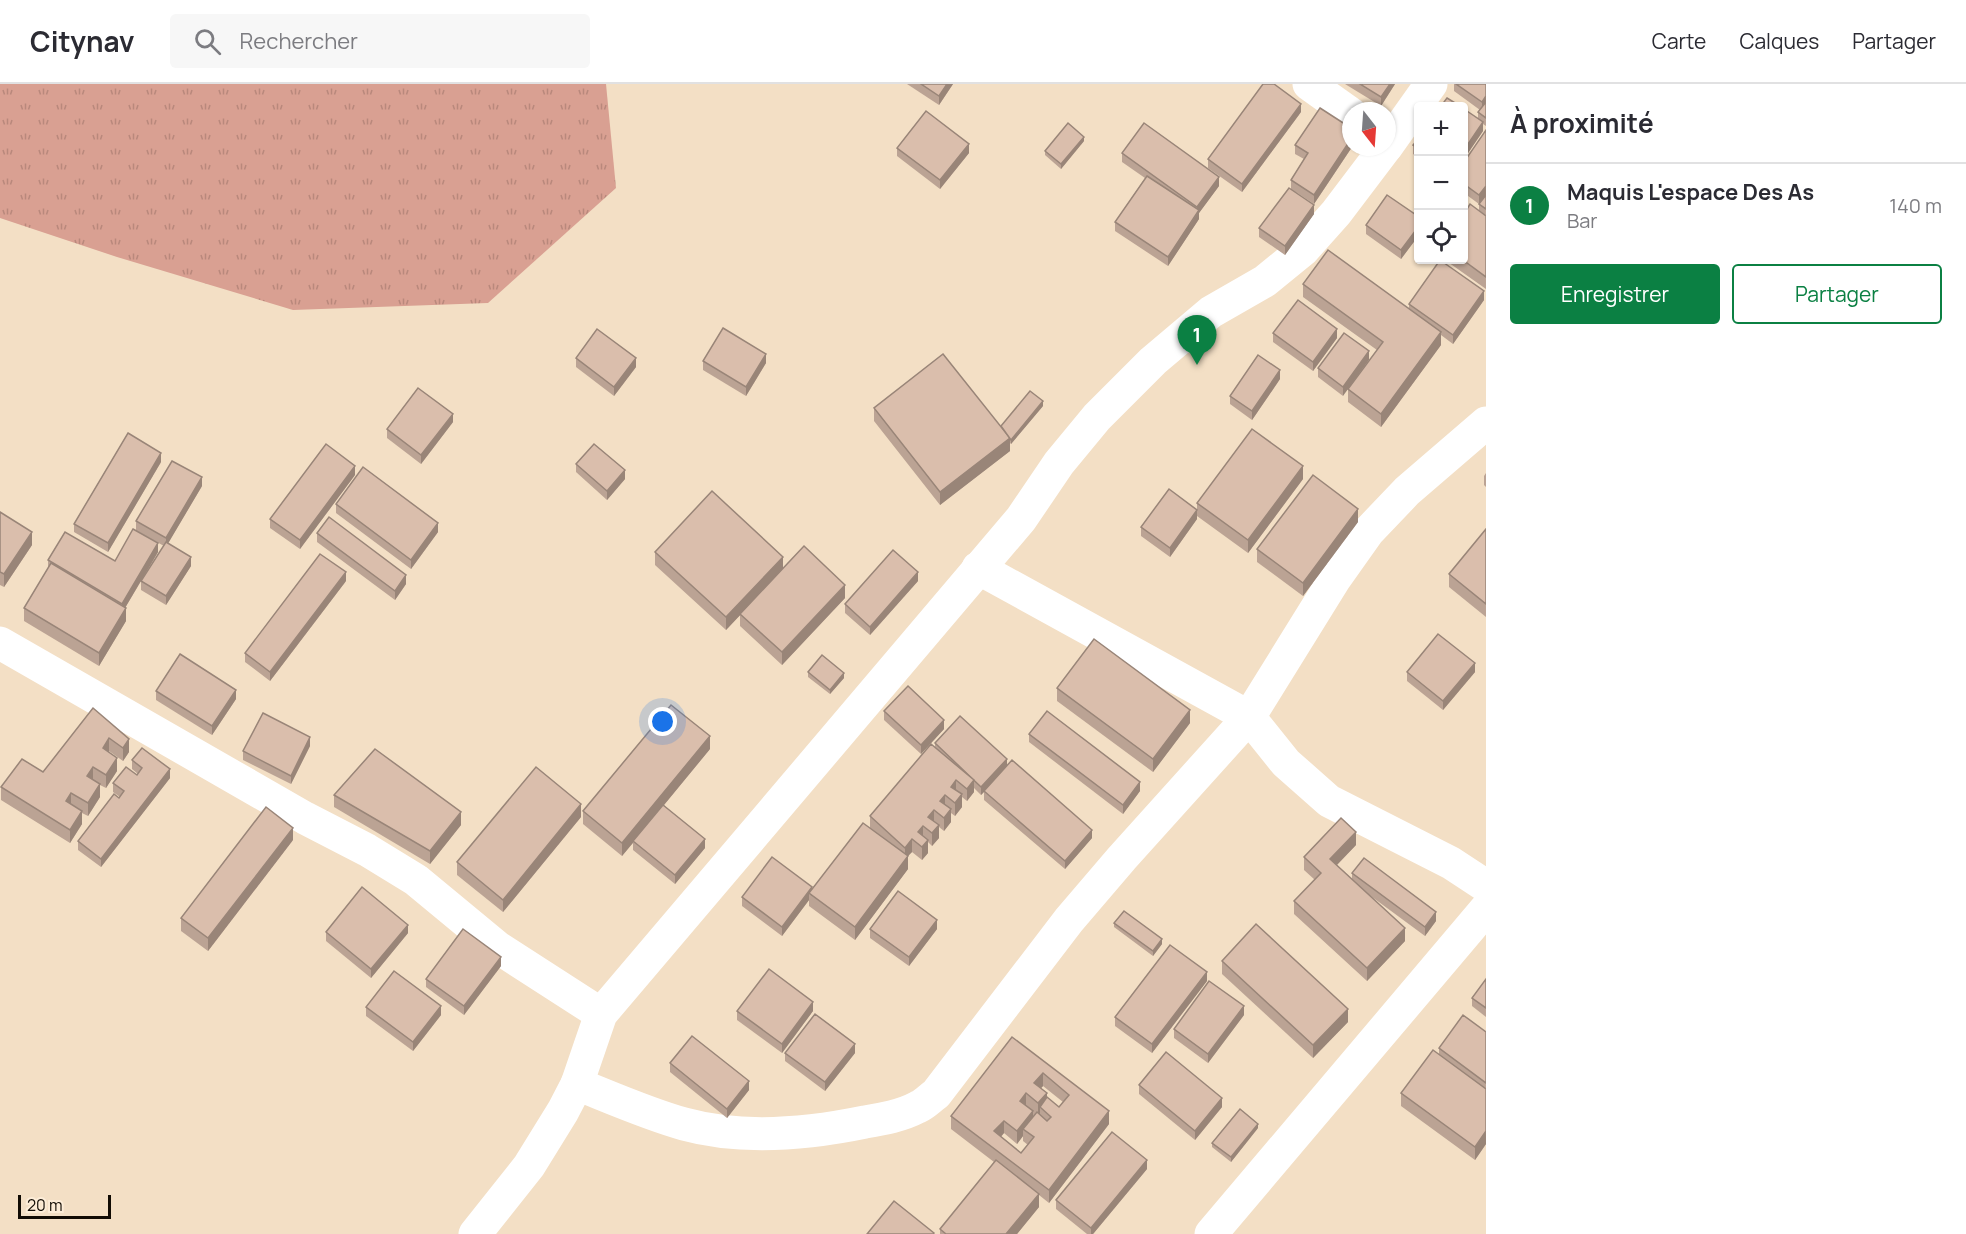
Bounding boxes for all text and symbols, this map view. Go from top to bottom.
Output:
search box [170,14,590,68]
text: Citynav [30,22,134,60]
icon: search [191,25,224,58]
text: Rechercher [239,26,358,56]
text: Carte [1652,27,1706,55]
text: Calques [1739,27,1819,55]
text: Partager [1852,27,1936,55]
north arrow [1342,102,1396,156]
map controls [1414,102,1468,264]
button: + [1414,102,1468,156]
text: À proximité [1510,105,1654,141]
button: − [1414,156,1468,210]
text: Maquis L'espace Des As [1567,177,1814,207]
text: 1 [1525,192,1534,219]
text: 140 m [1889,192,1942,219]
text: Bar [1567,207,1598,234]
button: locate [1414,210,1468,264]
button: Enregistrer [1510,264,1720,324]
button: Partager [1732,264,1942,324]
pin: 1 [1178,316,1216,365]
your location [648,707,677,736]
scale bar [18,1192,111,1220]
text: 20 m [27,1194,63,1216]

